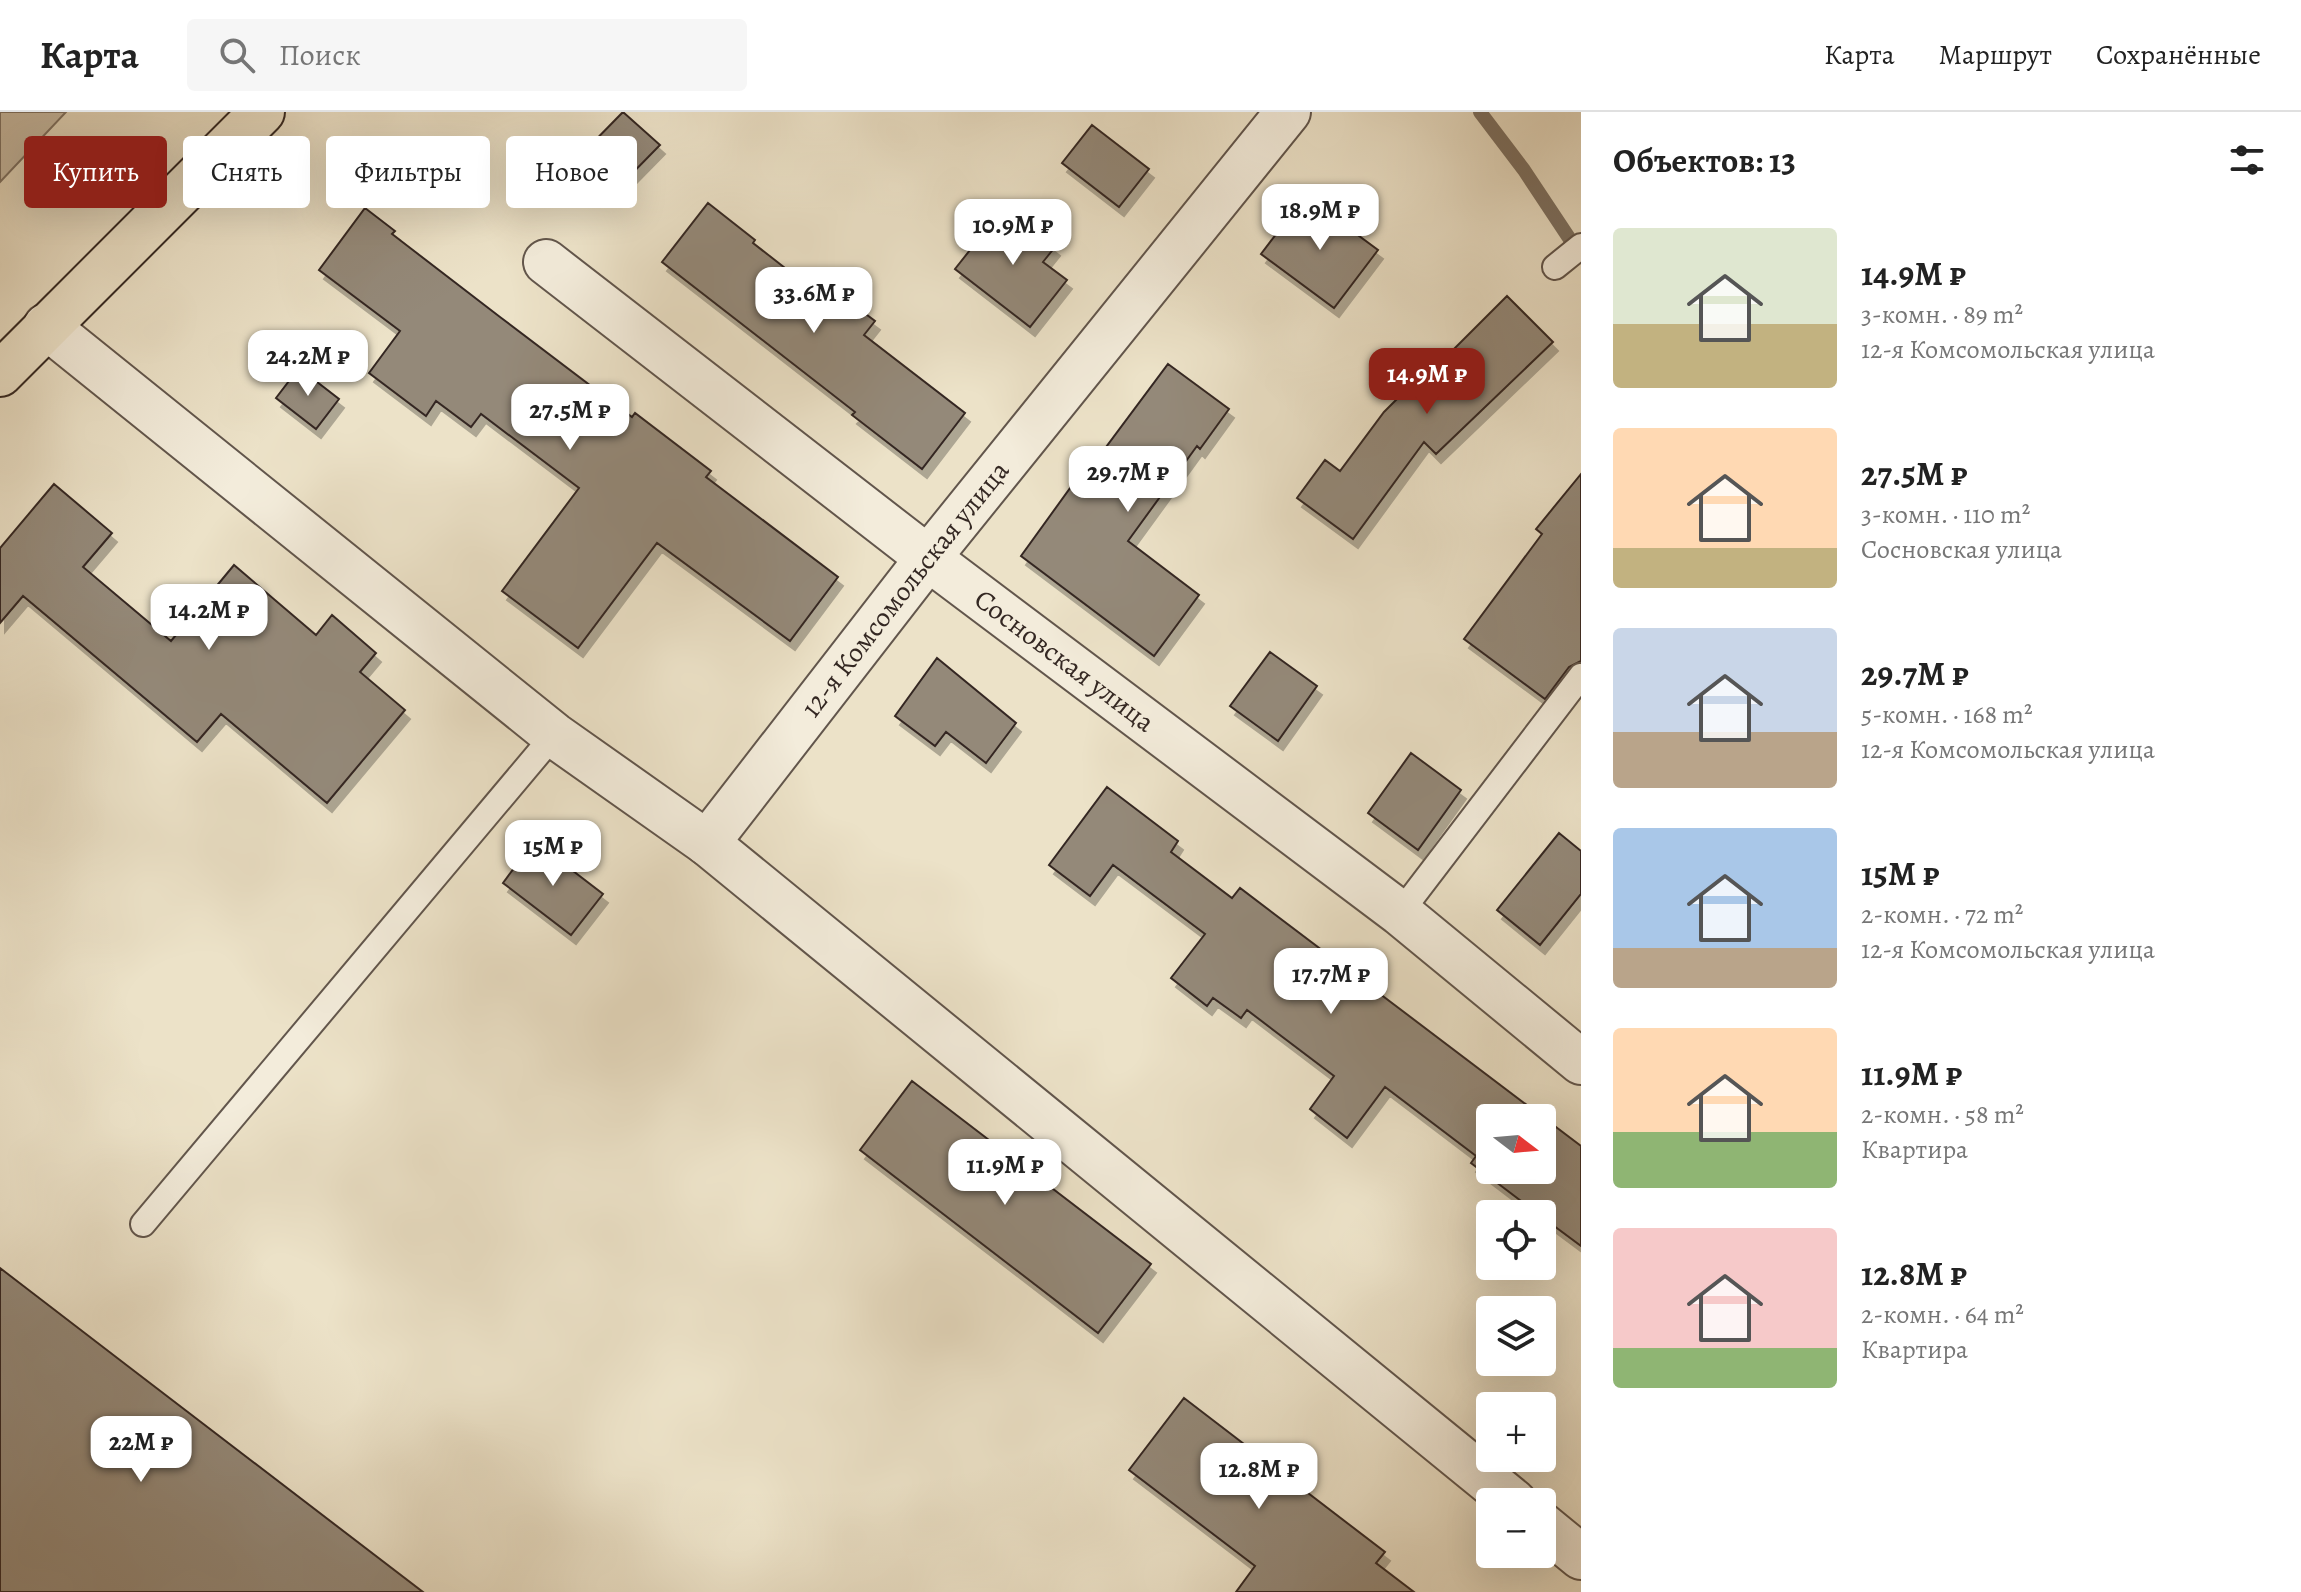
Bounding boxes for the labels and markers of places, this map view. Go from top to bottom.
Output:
pin: 18.9M ₽ [1246,184,1394,252]
pin: 10.9M ₽ [939,199,1087,267]
pin: 33.6M ₽ [740,267,888,335]
pin: 24.2M ₽ [234,330,382,398]
pin: 14.9M ₽ [1353,348,1501,416]
pin: 27.5M ₽ [496,384,644,452]
pin: 29.7M ₽ [1054,446,1202,514]
pin: 14.2M ₽ [135,584,283,652]
pin: 15M ₽ [497,820,609,888]
pin: 17.7M ₽ [1257,948,1405,1016]
pin: 11.9M ₽ [931,1139,1079,1207]
pin: 22M ₽ [85,1416,197,1484]
pin: 12.8M ₽ [1185,1443,1333,1511]

